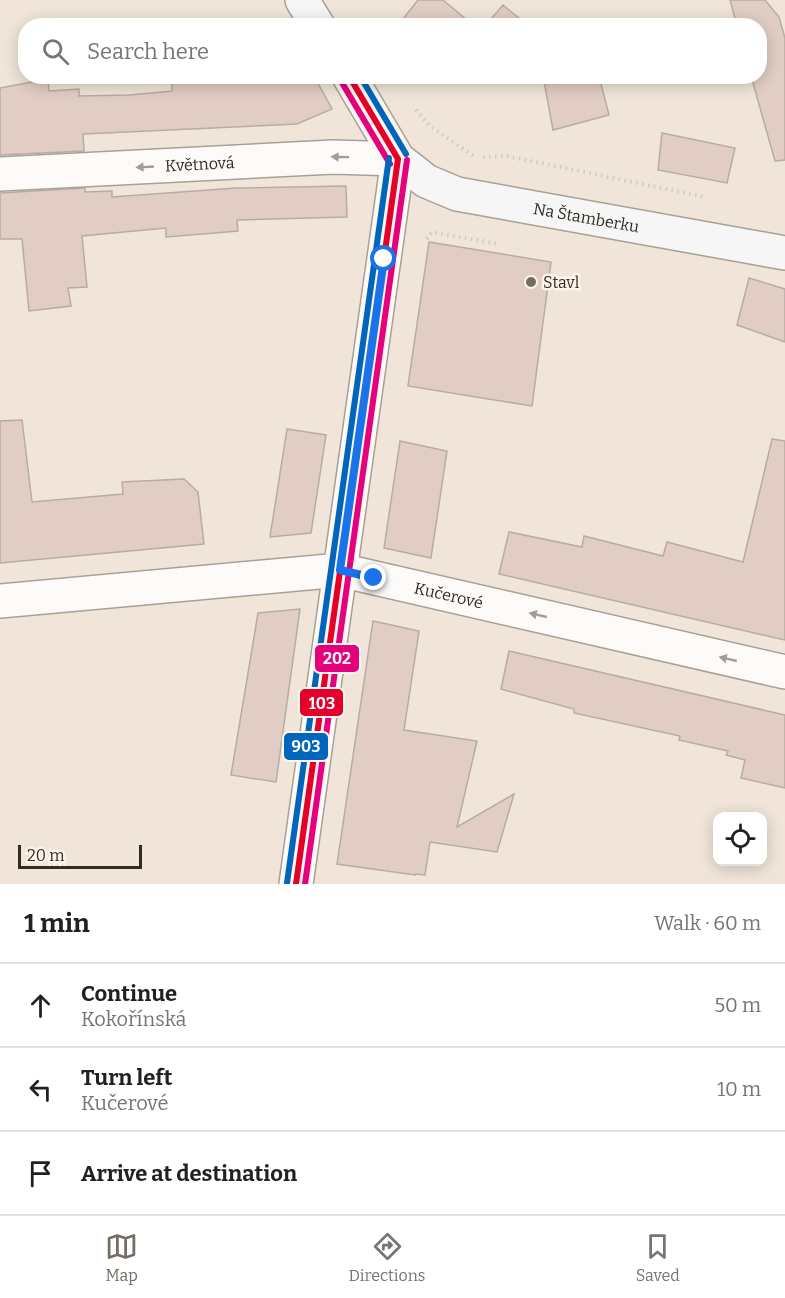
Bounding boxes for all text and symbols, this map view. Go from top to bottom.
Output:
search box [18,18,767,84]
icon: search [39,35,72,68]
text: Search here [87,38,209,65]
one-way arrow [330,152,349,162]
street label: Květnová [165,153,235,175]
one-way arrow [136,162,155,171]
street label: Na Štamberku [532,198,641,236]
route start [370,245,396,271]
place label: Stavl [543,273,580,292]
marker: Stavl [524,275,538,289]
route end [360,564,386,590]
street label: Kučerové [413,578,485,612]
one-way arrow [529,610,547,620]
line badge: 202 [314,644,360,673]
text: 202 [323,649,351,668]
one-way arrow [718,654,737,663]
line badge: 103 [299,688,344,717]
text: 103 [309,694,335,713]
line badge: 903 [283,732,329,761]
text: 903 [292,737,320,756]
map controls [713,812,767,866]
button: locate [713,812,767,866]
scale bar [18,842,142,870]
text: 20 m [27,846,64,865]
text: 1 min [24,908,90,939]
text: Walk · 60 m [654,911,761,935]
text: Continue [81,980,177,1007]
icon: ahead [24,989,57,1022]
text: 50 m [714,993,761,1017]
text: Kokořínská [81,1007,186,1031]
text: Turn left [81,1064,173,1091]
icon: left [24,1073,57,1106]
text: 10 m [717,1077,761,1101]
text: Kučerové [81,1091,168,1115]
icon: arrive [24,1157,57,1190]
text: Arrive at destination [81,1160,297,1187]
tab: Map [105,1230,138,1285]
tab: Directions [349,1230,426,1285]
tab: Saved [636,1230,680,1285]

